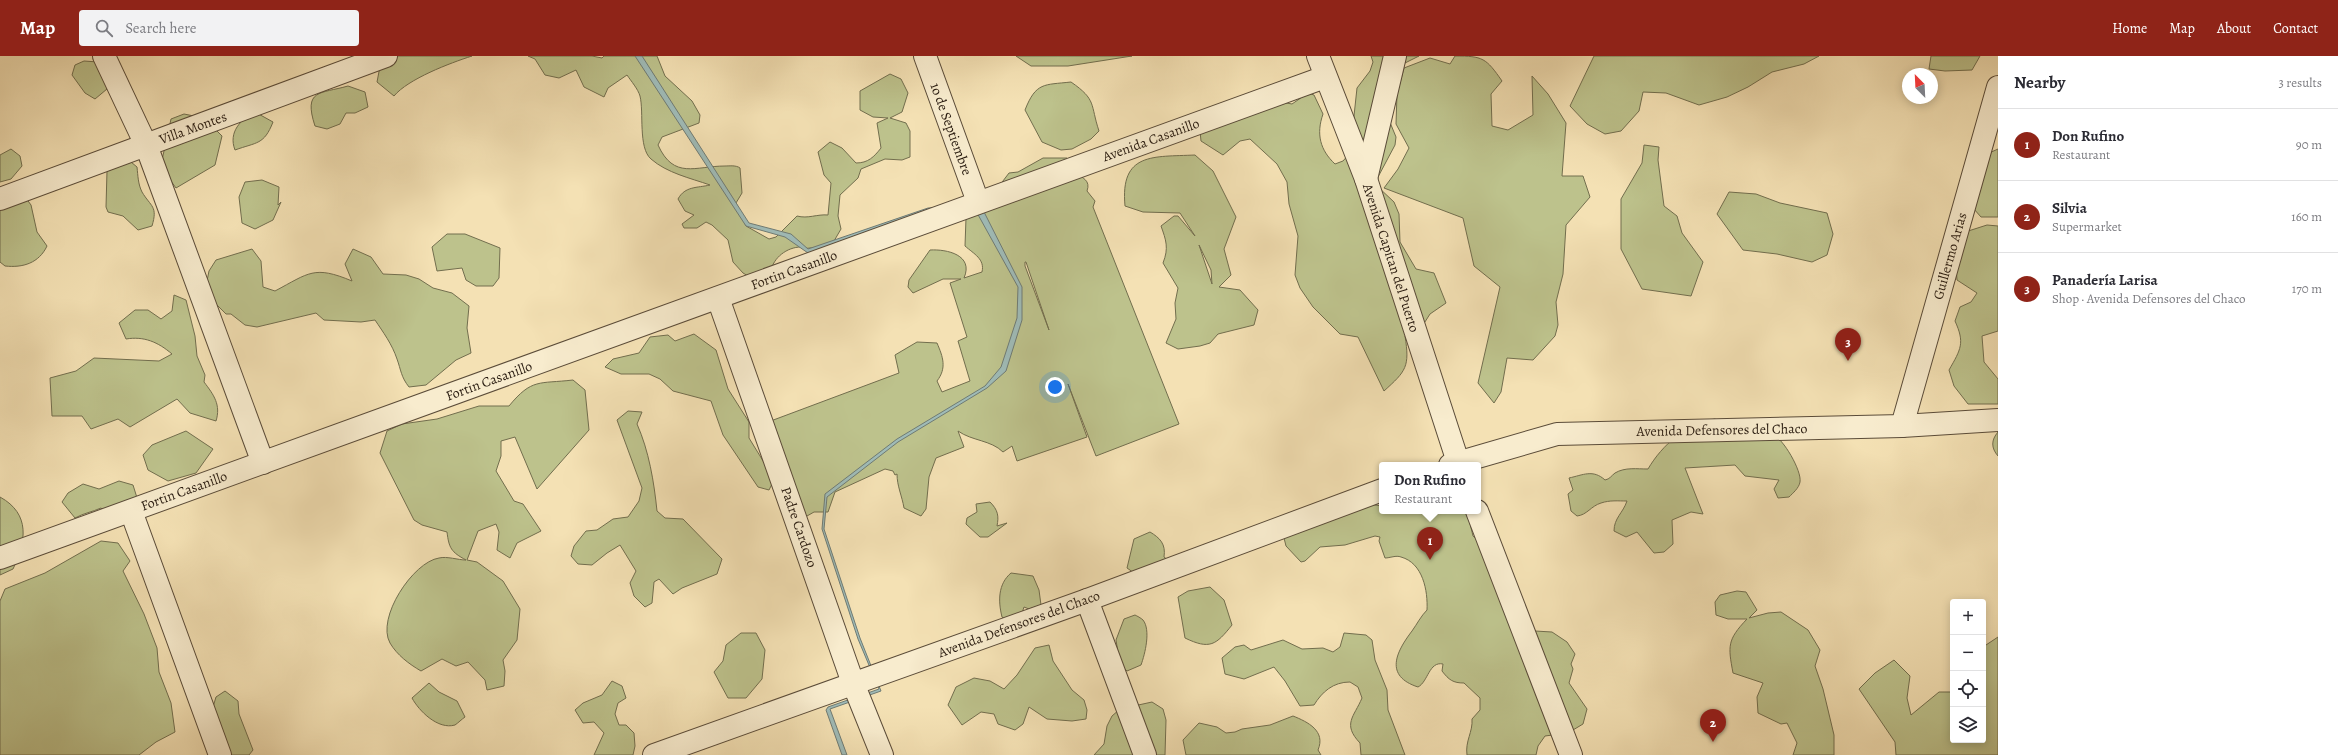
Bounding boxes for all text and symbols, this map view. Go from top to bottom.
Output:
search box [79,10,359,46]
text: Map [20,15,55,41]
icon: search [93,17,115,39]
text: Search here [125,18,197,38]
text: Home [2112,19,2147,38]
text: Map [2169,19,2195,38]
text: About [2217,19,2251,38]
text: Contact [2273,19,2318,38]
north arrow [1902,68,1938,104]
text: Nearby [2014,71,2065,94]
text: 3 results [2278,74,2322,91]
street label: 1o de Septiembre [925,80,977,178]
street label: Villa Montes [156,107,230,149]
street label: Avenida Casanillo [1099,114,1202,167]
text: Don Rufino [2052,126,2124,146]
text: 1 [2025,136,2029,153]
text: 90 m [2296,136,2322,153]
text: Restaurant [2052,146,2110,163]
street label: Avenida Capitan del Puerto [1358,180,1424,335]
text: Silvia [2052,198,2087,218]
text: 2 [2024,208,2030,225]
text: 160 m [2291,208,2322,225]
street label: Guillermo Arias [1928,210,1972,302]
text: Supermarket [2052,218,2122,235]
street label: Fortin Casanillo [748,246,840,294]
text: Panadería Larisa [2052,270,2158,290]
text: 3 [2024,280,2030,297]
text: 170 m [2292,280,2322,297]
text: Shop · Avenida Defensores del Chaco [2052,290,2246,307]
pin: 3 [1835,328,1861,361]
street label: Fortin Casanillo [443,357,535,405]
your location [1045,377,1065,397]
street label: Avenida Defensores del Chaco [1635,419,1808,441]
popup [1379,462,1481,514]
street label: Fortin Casanillo [138,467,230,515]
text: Don Rufino [1394,470,1466,490]
street label: Padre Cardozo [776,484,822,570]
text: Restaurant [1394,490,1452,507]
pin: 1 [1417,527,1443,560]
street label: Avenida Defensores del Chaco [934,586,1103,663]
map controls [1950,599,1986,743]
button: + [1950,599,1986,635]
button: − [1950,635,1986,671]
button: locate [1950,671,1986,707]
button: layers [1950,707,1986,743]
pin: 2 [1700,709,1726,742]

